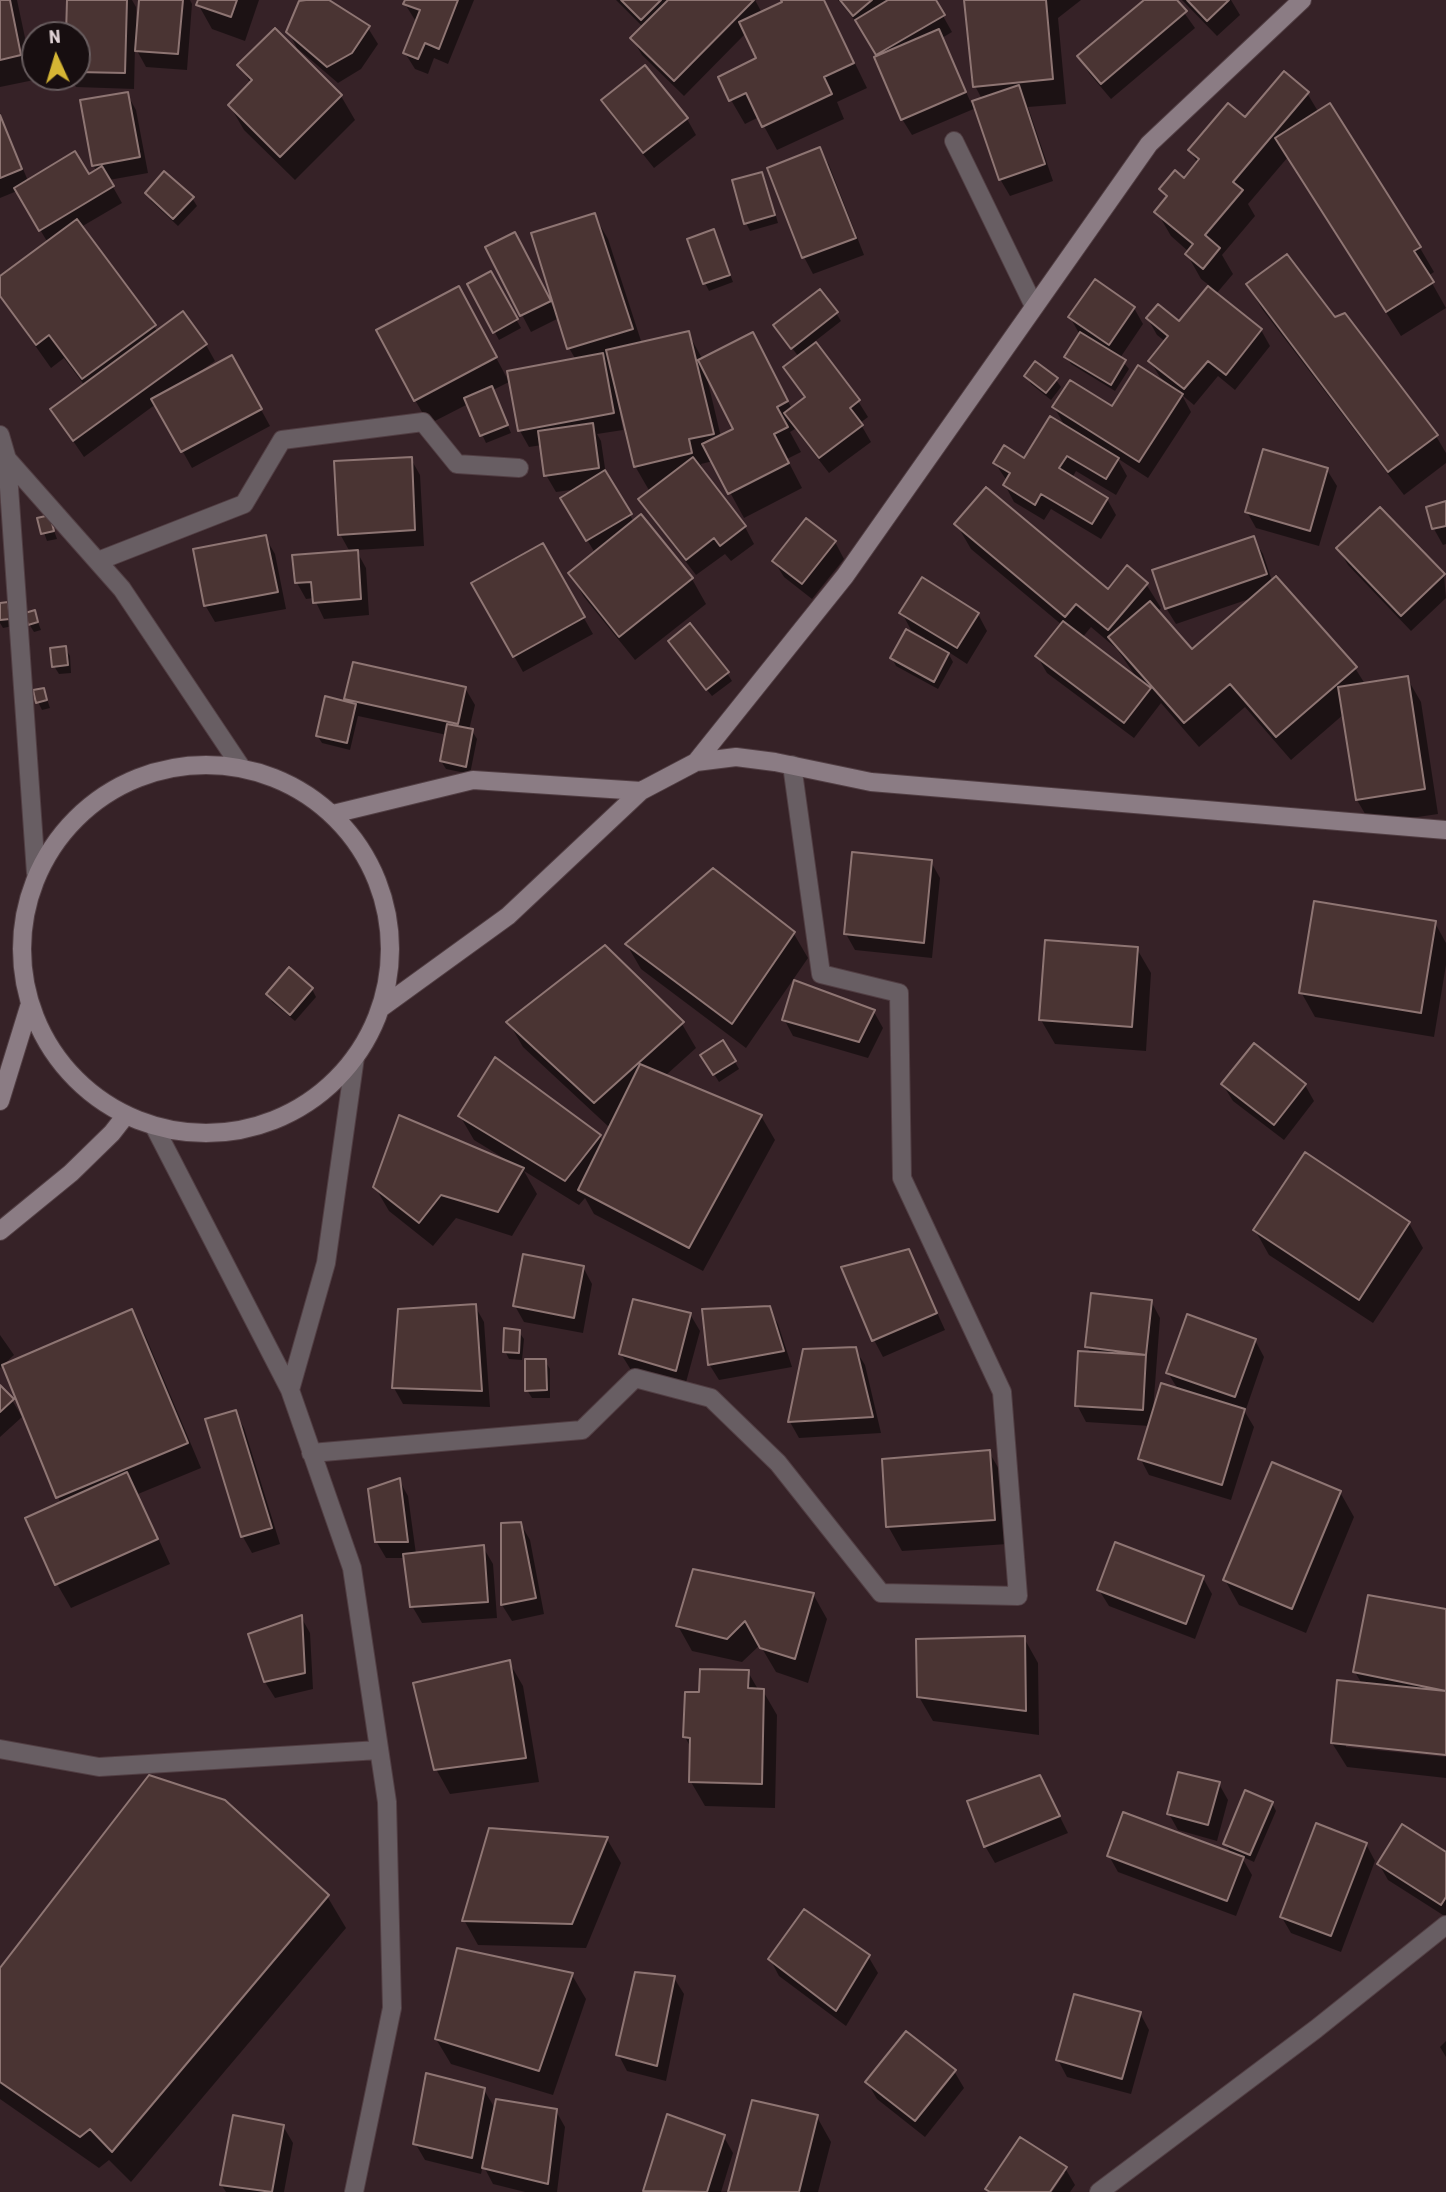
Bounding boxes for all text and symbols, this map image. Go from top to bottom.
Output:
north arrow [21,21,91,91]
text: N [48,25,61,48]

